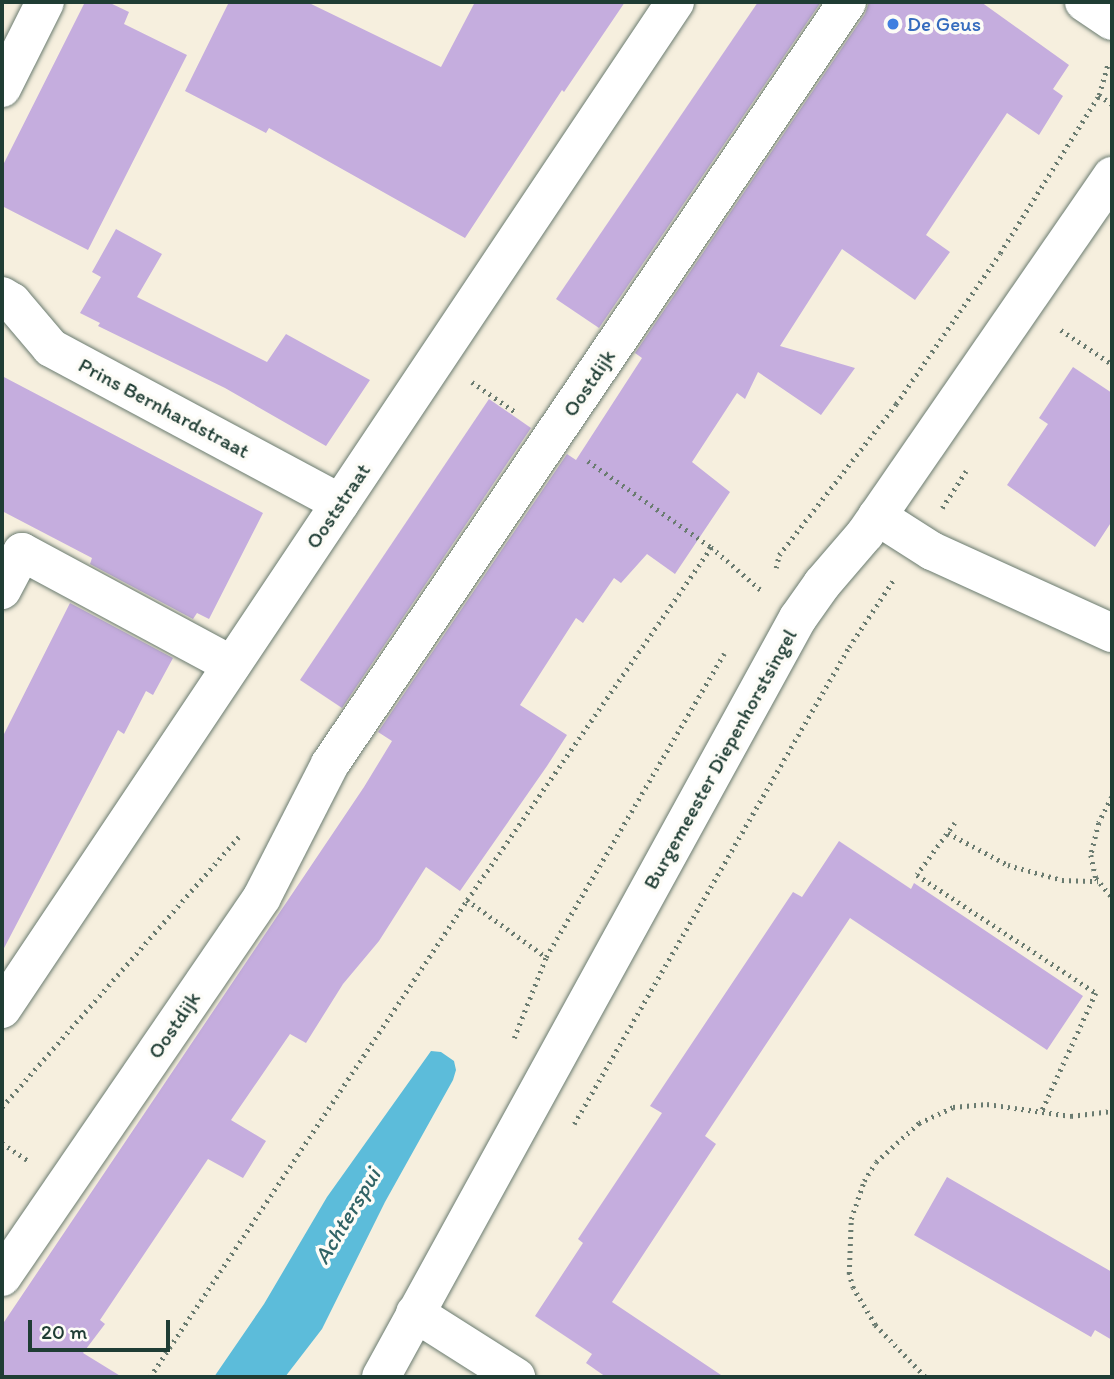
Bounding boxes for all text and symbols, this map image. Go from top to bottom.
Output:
place label: De Geus [907,11,981,37]
marker: De Geus [885,16,901,32]
street label: Oostdijk [557,345,621,421]
street label: Prins Bernhardstraat [74,352,254,464]
street label: Ooststraat [300,459,376,553]
street label: Burgemeester Diepenhorstsingel [638,624,802,894]
street label: Oostdijk [142,987,206,1063]
water label: Achterspui [308,1163,386,1269]
scale bar [32,1306,173,1350]
text: 20 m [41,1319,87,1344]

